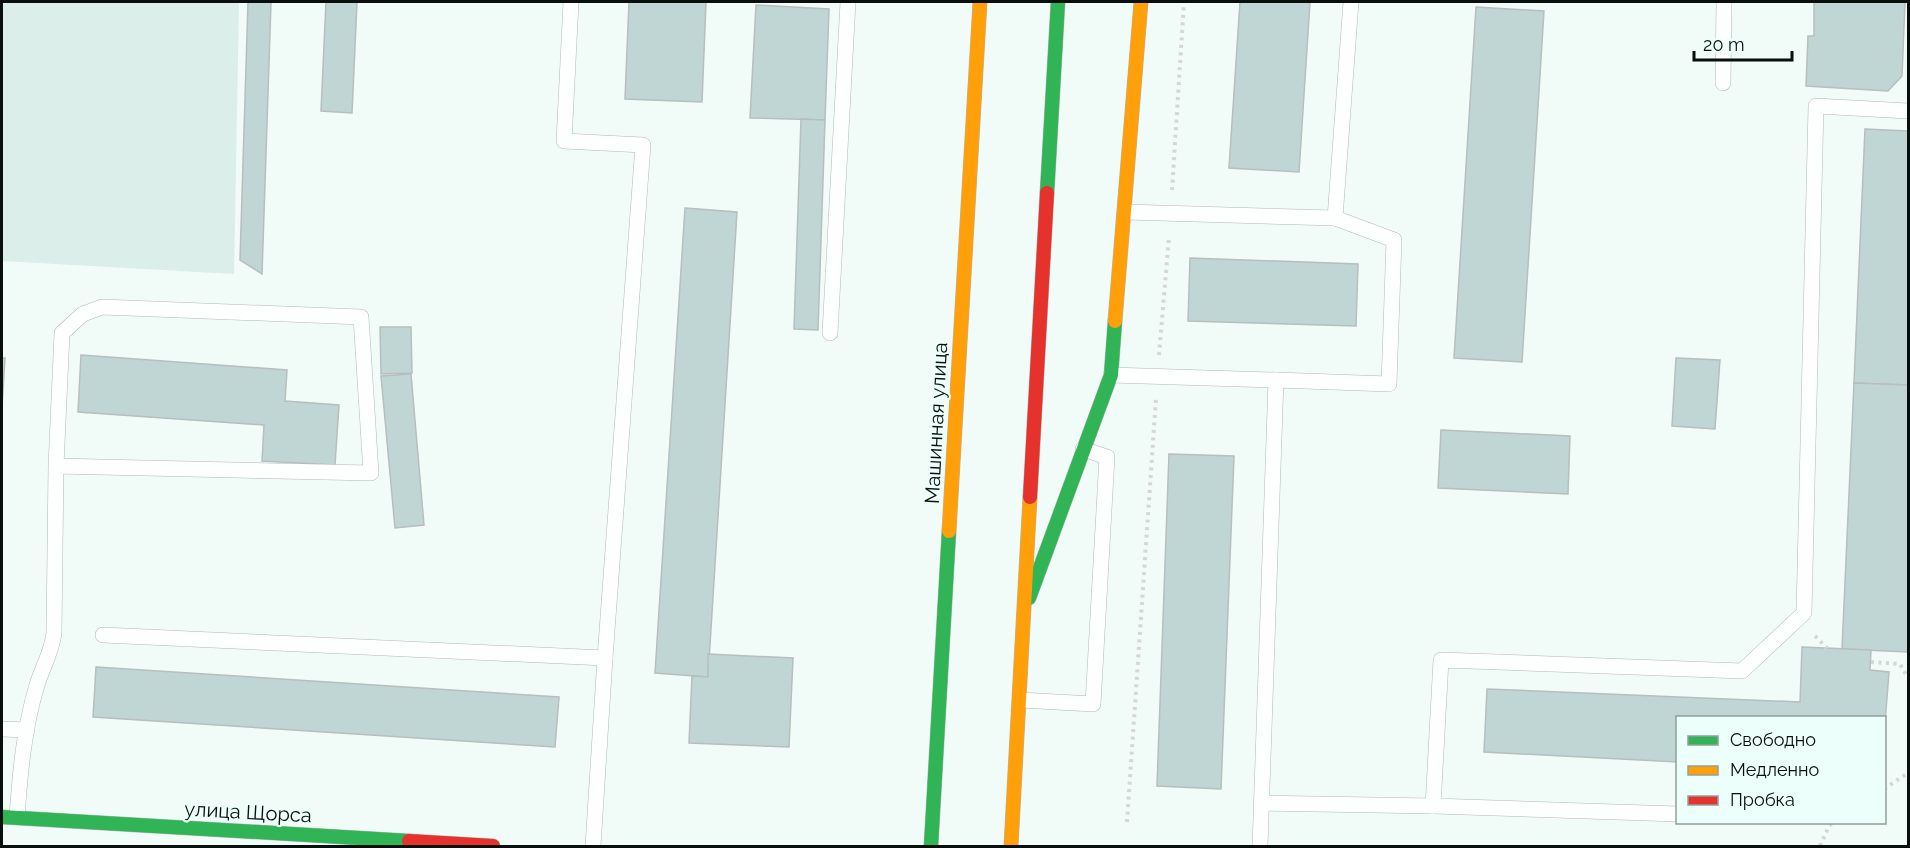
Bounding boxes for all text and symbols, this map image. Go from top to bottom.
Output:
scale bar [1694,24,1792,62]
text: 20 m [1703,34,1745,55]
street label: Машинная улица [920,342,952,504]
legend [1676,716,1886,824]
text: Свободно [1730,729,1816,750]
text: Медленно [1730,759,1819,780]
text: Пробка [1730,789,1795,810]
street label: улица Щорса [184,797,312,827]

